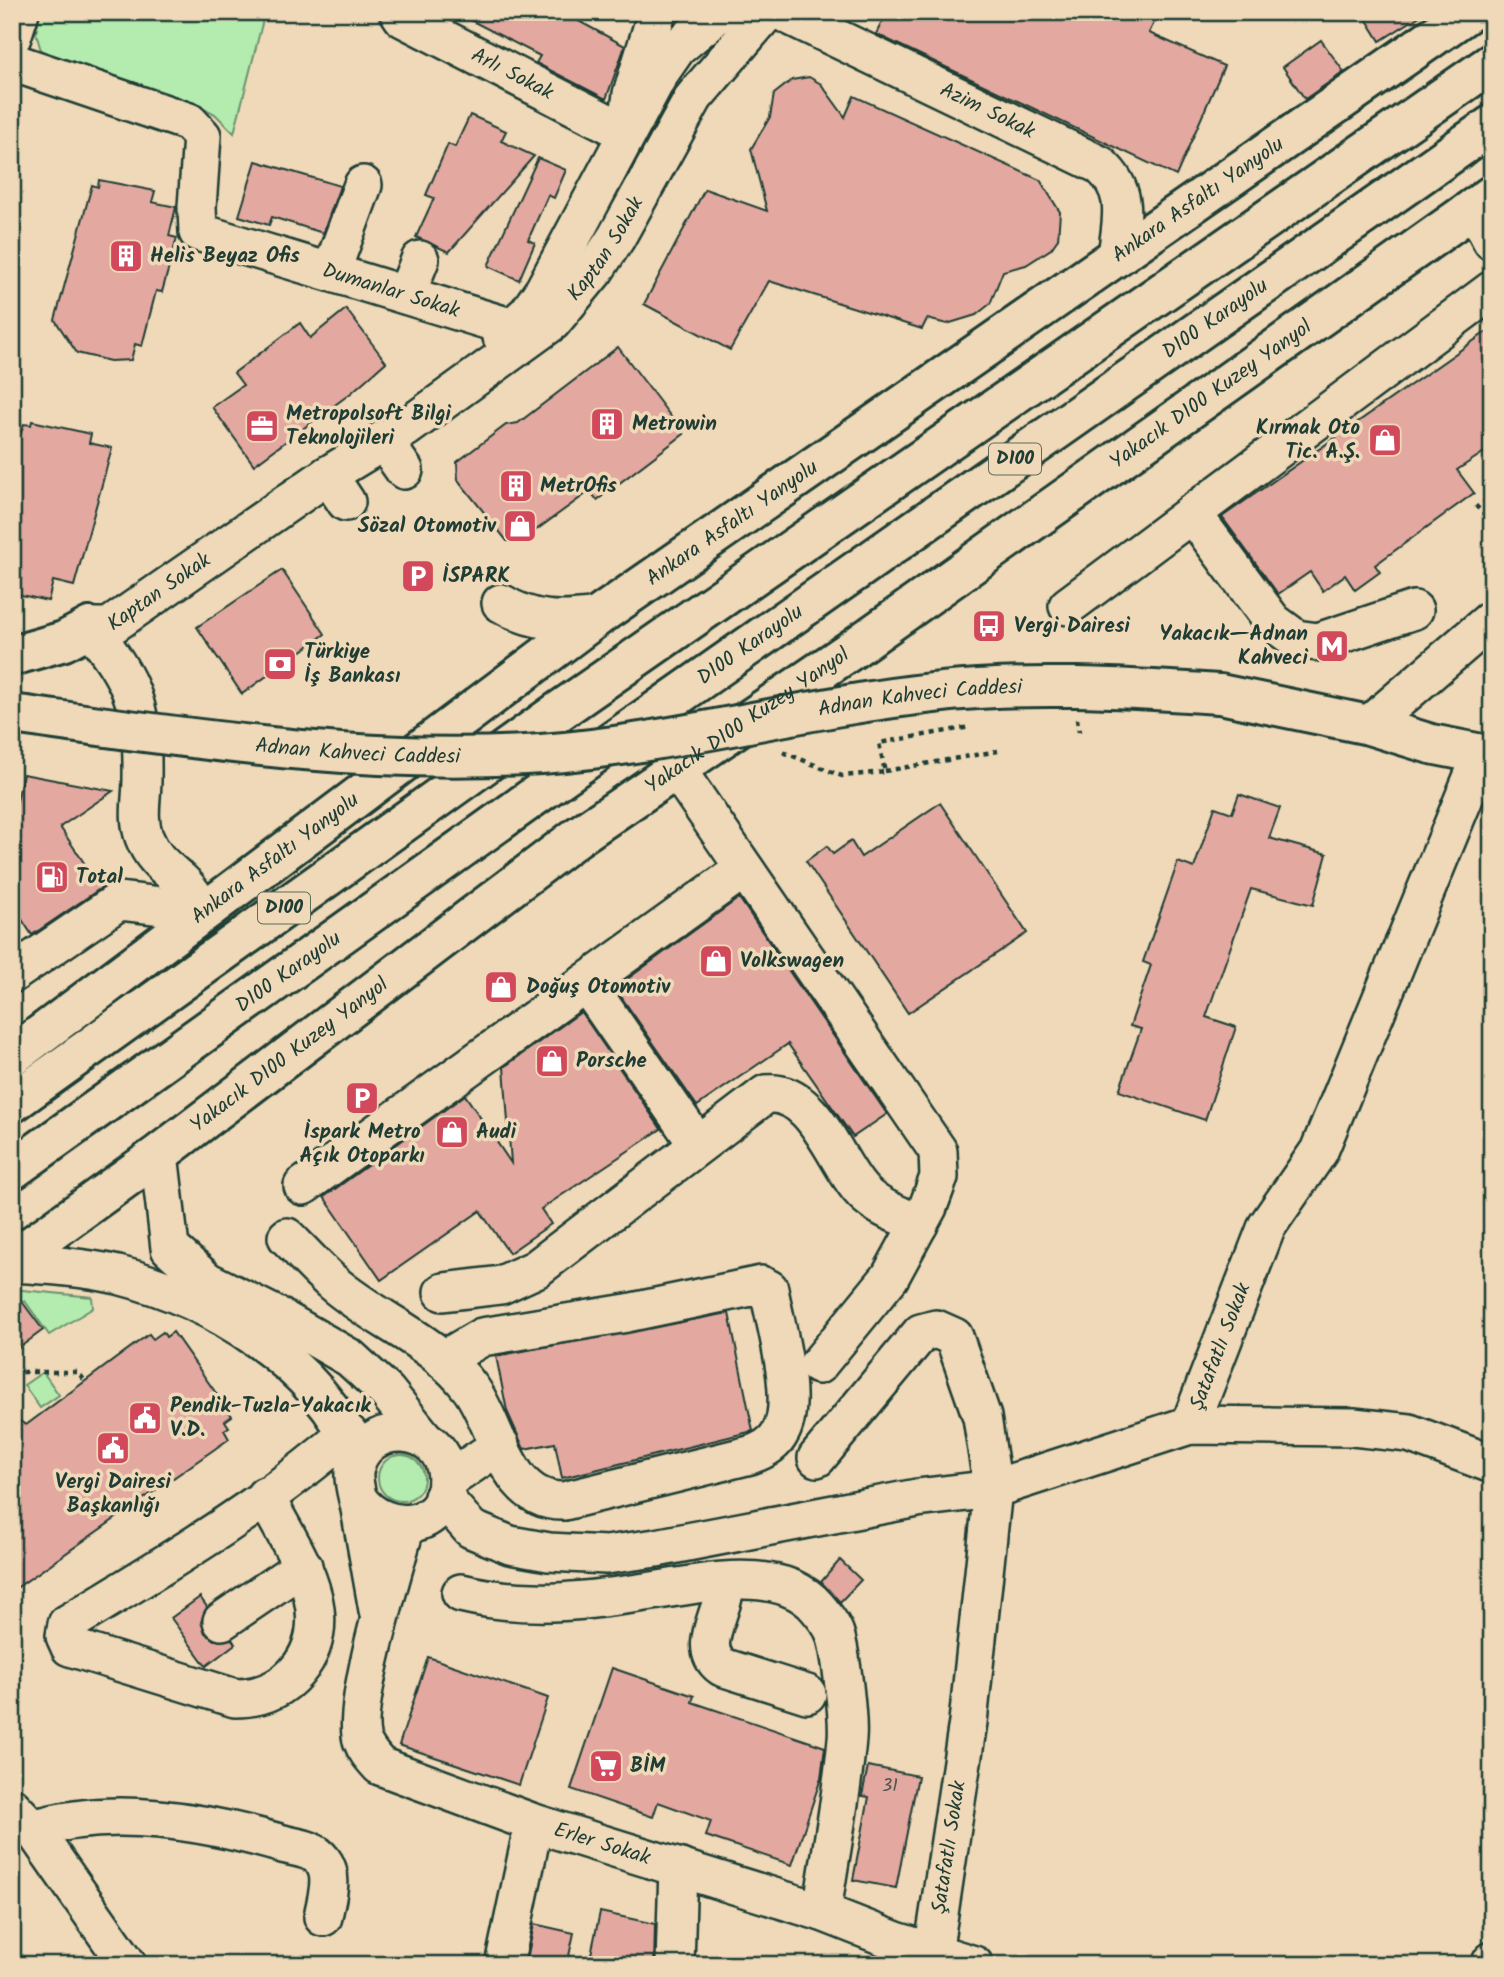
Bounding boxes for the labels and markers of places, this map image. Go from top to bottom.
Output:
building icon: Helis Beyaz Ofis [107,237,145,275]
place label: Helis Beyaz Ofis [150,240,300,273]
place label: Metropolsoft Bilgi Teknolojileri [286,398,452,455]
building icon: Metrowin [588,405,626,443]
office icon: Metropolsoft Bilgi Teknolojileri [243,407,281,445]
place label: Metrowin [632,408,717,441]
place label: Kırmak Oto Tic. A.Ş. [1256,412,1360,469]
shop icon: Kırmak Oto Tic. A.Ş. [1366,421,1404,459]
building icon: MetrOfis [497,467,535,505]
place label: MetrOfis [540,470,617,503]
shop icon: Sözal Otomotiv [501,507,539,545]
place label: Sözal Otomotiv [358,510,497,543]
parking icon: İSPARK [399,557,437,595]
place label: İSPARK [442,560,510,593]
bus stop icon: Vergi Dairesi [970,607,1008,645]
place label: Vergi Dairesi [1014,610,1130,643]
place label: Yakacık—Adnan Kahveci [1160,618,1309,675]
metro station icon: Yakacık—Adnan Kahveci [1313,627,1351,665]
place label: Türkiye İş Bankası [304,636,401,693]
bank icon: Türkiye İş Bankası [261,645,299,683]
fuel station icon: Total [33,858,71,896]
place label: Total [76,861,123,894]
shop icon: Volkswagen [697,942,735,980]
place label: Volkswagen [740,945,844,978]
shop icon: Doğuş Otomotiv [482,968,520,1006]
place label: Doğuş Otomotiv [526,971,671,1004]
shop icon: Porsche [533,1042,571,1080]
place label: Porsche [576,1045,647,1078]
parking icon: İspark Metro Açık Otoparkı [343,1079,381,1117]
shop icon: Audi [433,1113,471,1151]
place label: İspark Metro Açık Otoparkı [300,1116,425,1173]
place label: Audi [476,1116,517,1149]
place label: Pendik-Tuzla-Yakacık V.D. [170,1390,371,1447]
public building icon: Pendik-Tuzla-Yakacık V.D. [126,1399,164,1437]
public building icon: Vergi Dairesi Başkanlığı [94,1429,132,1467]
place label: Vergi Dairesi Başkanlığı [55,1466,172,1523]
supermarket icon: BİM [587,1747,625,1785]
place label: BİM [630,1750,666,1783]

